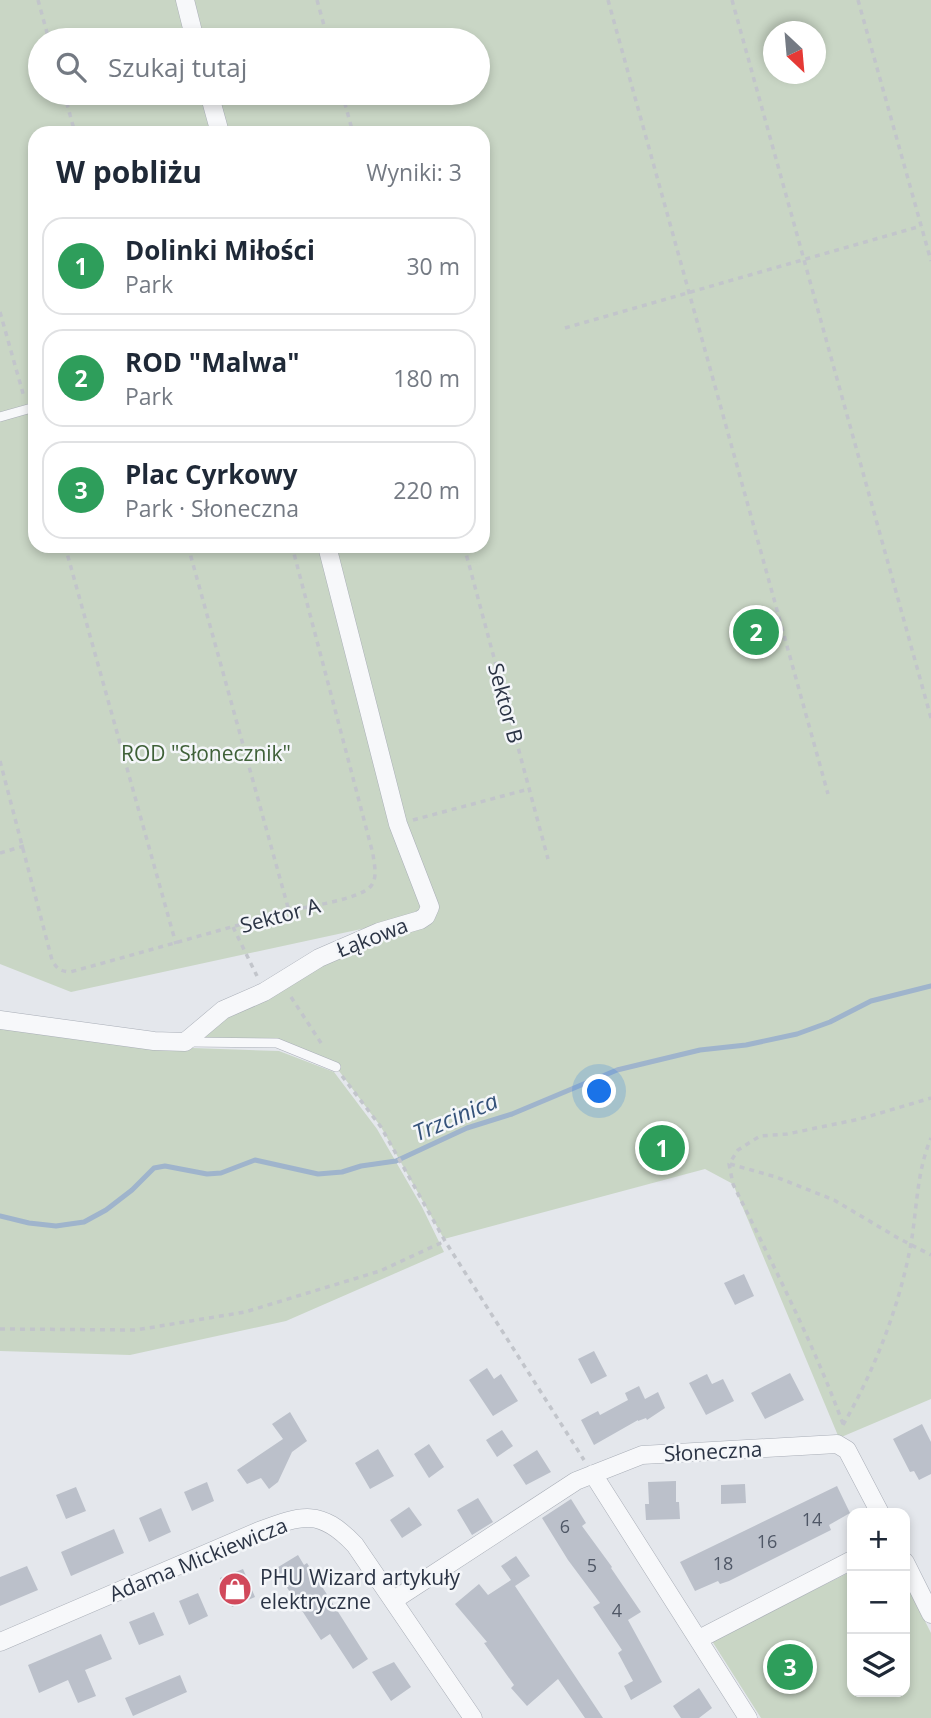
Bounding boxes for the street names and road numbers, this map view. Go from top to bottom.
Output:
street label: Sektor B [482,660,530,746]
street label: Sektor A [237,891,324,939]
street label: Łąkowa [332,911,412,963]
street label: Słoneczna [663,1434,763,1468]
street label: Adama Mickiewicza [105,1510,291,1608]

